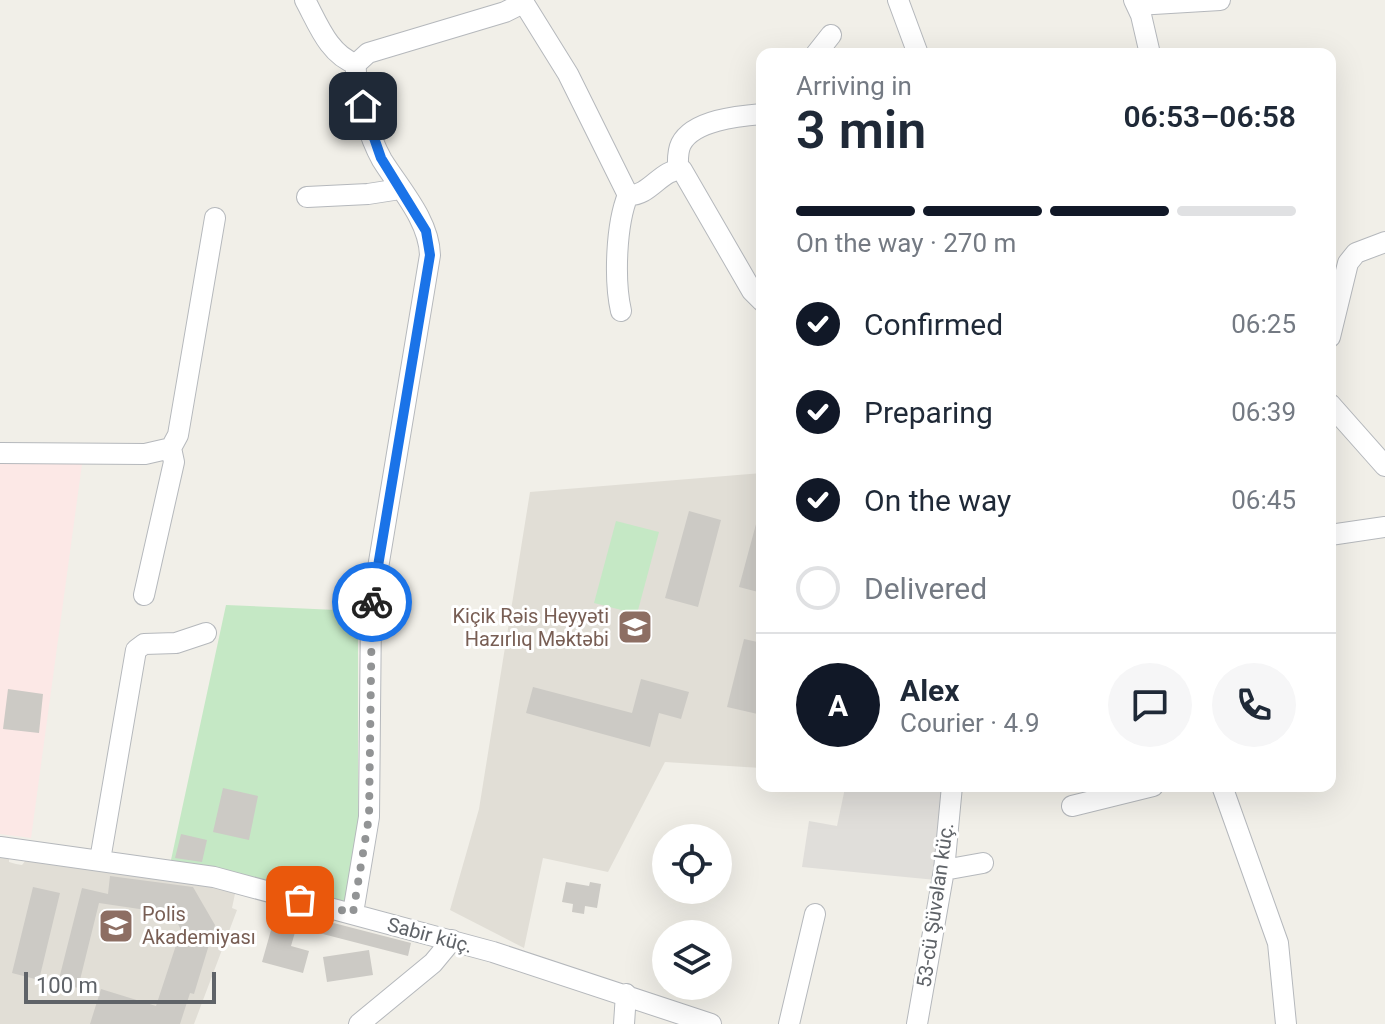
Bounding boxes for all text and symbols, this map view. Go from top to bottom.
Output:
text: Arriving in [796,71,912,101]
pin [329,72,397,140]
icon: home [341,84,385,128]
text: 06:53–06:58 [1123,99,1296,134]
text: 3 min [796,100,926,161]
text: On the way · 270 m [796,228,1016,258]
icon: check [796,302,840,346]
text: Confirmed [864,307,1003,342]
text: 06:25 [1231,309,1296,339]
icon: check [796,390,840,434]
text: Preparing [864,395,993,430]
text: 06:39 [1231,397,1296,427]
icon: check [796,478,840,522]
text: On the way [864,483,1011,518]
text: 06:45 [1231,485,1296,515]
courier [332,562,412,642]
text: Delivered [864,571,987,606]
icon: bike [350,580,394,624]
place label: Kiçik Rəis Heyyəti Hazırlıq Məktəbi [453,604,609,651]
school or university icon: Kiçik Rəis Heyyəti Hazırlıq Məktəbi [616,608,654,646]
button: chat [1108,663,1192,747]
button: phone [1212,663,1296,747]
text: Alex [900,673,960,708]
text: A [828,688,848,723]
text: Courier · 4.9 [900,708,1040,738]
street label: 53-cü Şüvəlan küç. [912,821,958,989]
map controls [652,824,732,1000]
button: locate [652,824,732,904]
pin [266,866,334,934]
icon: bag [278,878,322,922]
place label: Polis Akademiyası [142,902,256,949]
school or university icon: Polis Akademiyası [97,907,135,945]
street label: Sabir küç. [385,912,475,958]
button: layers [652,920,732,1000]
scale bar [24,968,216,1004]
text: 100 m [36,973,98,998]

